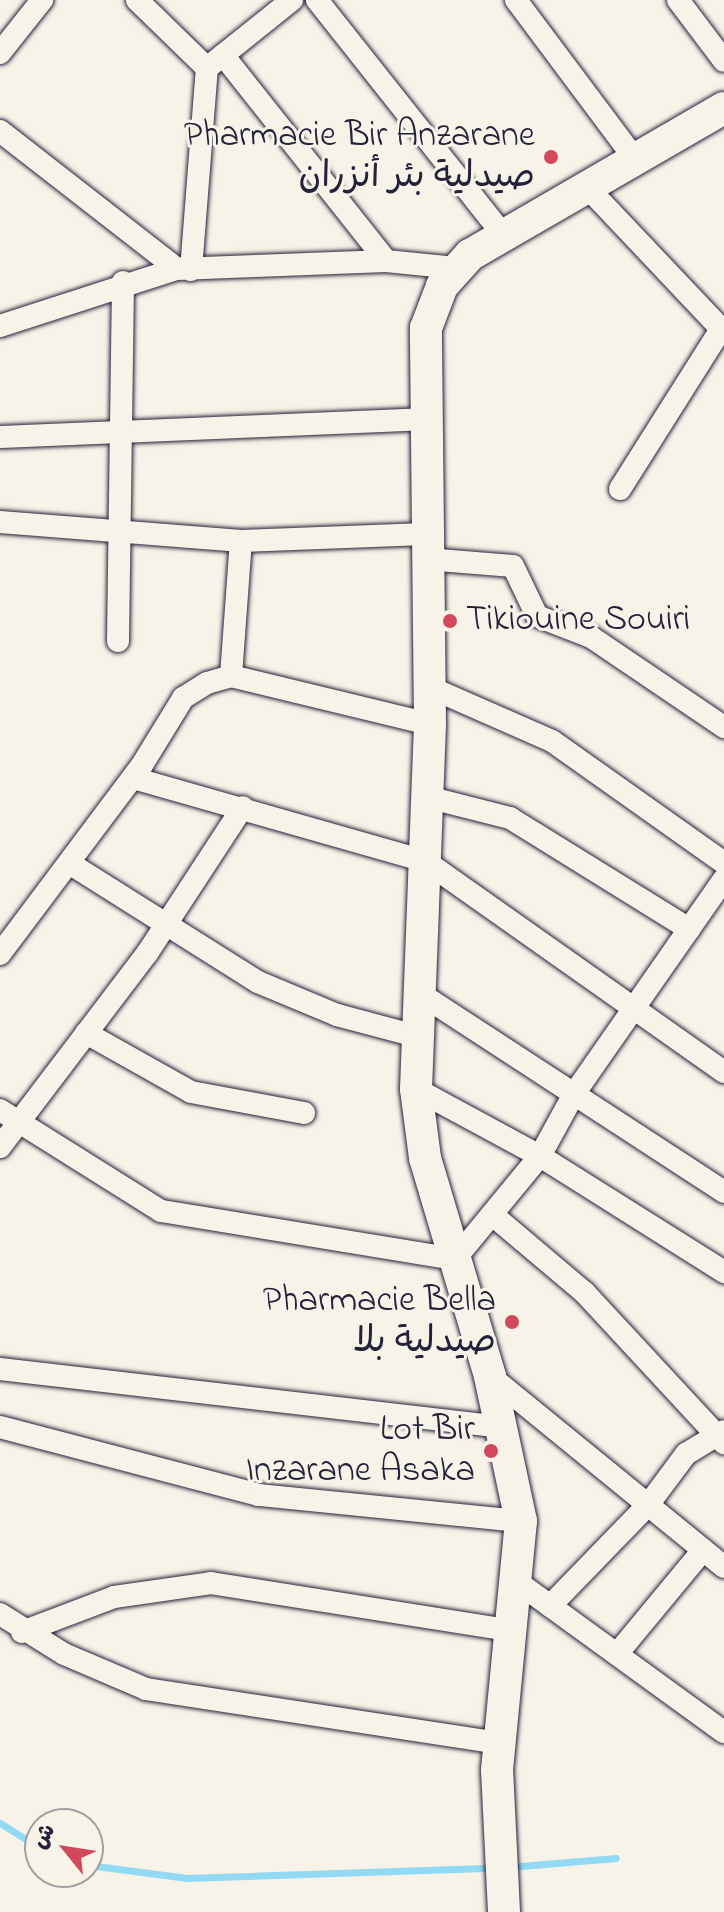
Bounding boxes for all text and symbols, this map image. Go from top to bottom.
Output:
place label: Pharmacie Bir Anzarane صيدلية بئر أنزران [184,114,535,199]
marker: Pharmacie Bir Anzarane صيدلية بئر أنزران [542,148,560,166]
place label: Tikiouine Souiri [466,599,690,643]
marker: Tikiouine Souiri [441,612,459,630]
place label: Pharmacie Bella صيدلية بلا [263,1279,496,1364]
marker: Pharmacie Bella صيدلية بلا [503,1313,521,1331]
place label: Lot Bir Inzarane Asaka [246,1408,475,1493]
marker: Lot Bir Inzarane Asaka [482,1442,500,1460]
north arrow [24,1808,104,1888]
text: ش [25,1819,65,1855]

